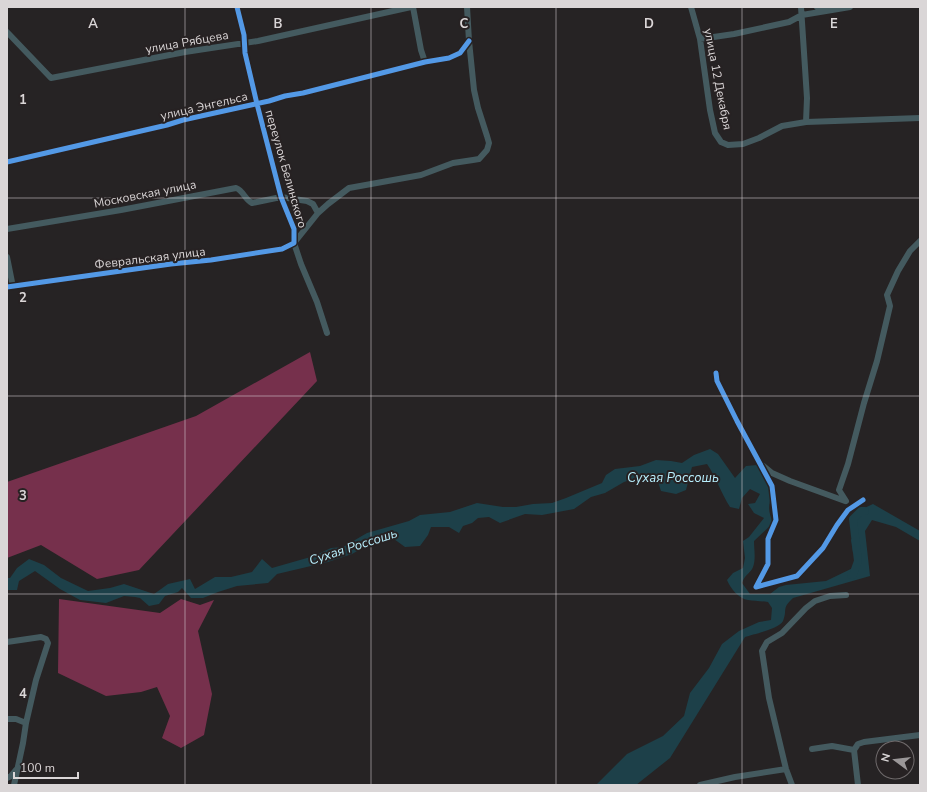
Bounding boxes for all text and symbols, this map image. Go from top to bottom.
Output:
text: A [88,15,98,33]
text: B [274,15,283,33]
text: C [460,15,469,33]
text: D [644,15,654,33]
text: E [830,15,838,33]
street label: улица Рябцева [144,27,230,57]
street label: улица 12 Декабря [700,27,736,131]
street label: улица Энгельса [159,88,249,124]
text: 1 [19,91,27,109]
street label: переулок Белинского [261,108,311,230]
street label: Московская улица [92,176,198,212]
street label: Февральская улица [94,243,206,273]
text: 2 [19,289,27,307]
water label: Сухая Россошь [627,469,719,487]
text: 3 [19,487,27,505]
water label: Сухая Россошь [307,524,400,570]
text: 4 [19,685,27,703]
north arrow [875,740,915,780]
text: N [878,752,894,763]
scale bar [14,754,78,780]
text: 100 m [20,760,55,776]

